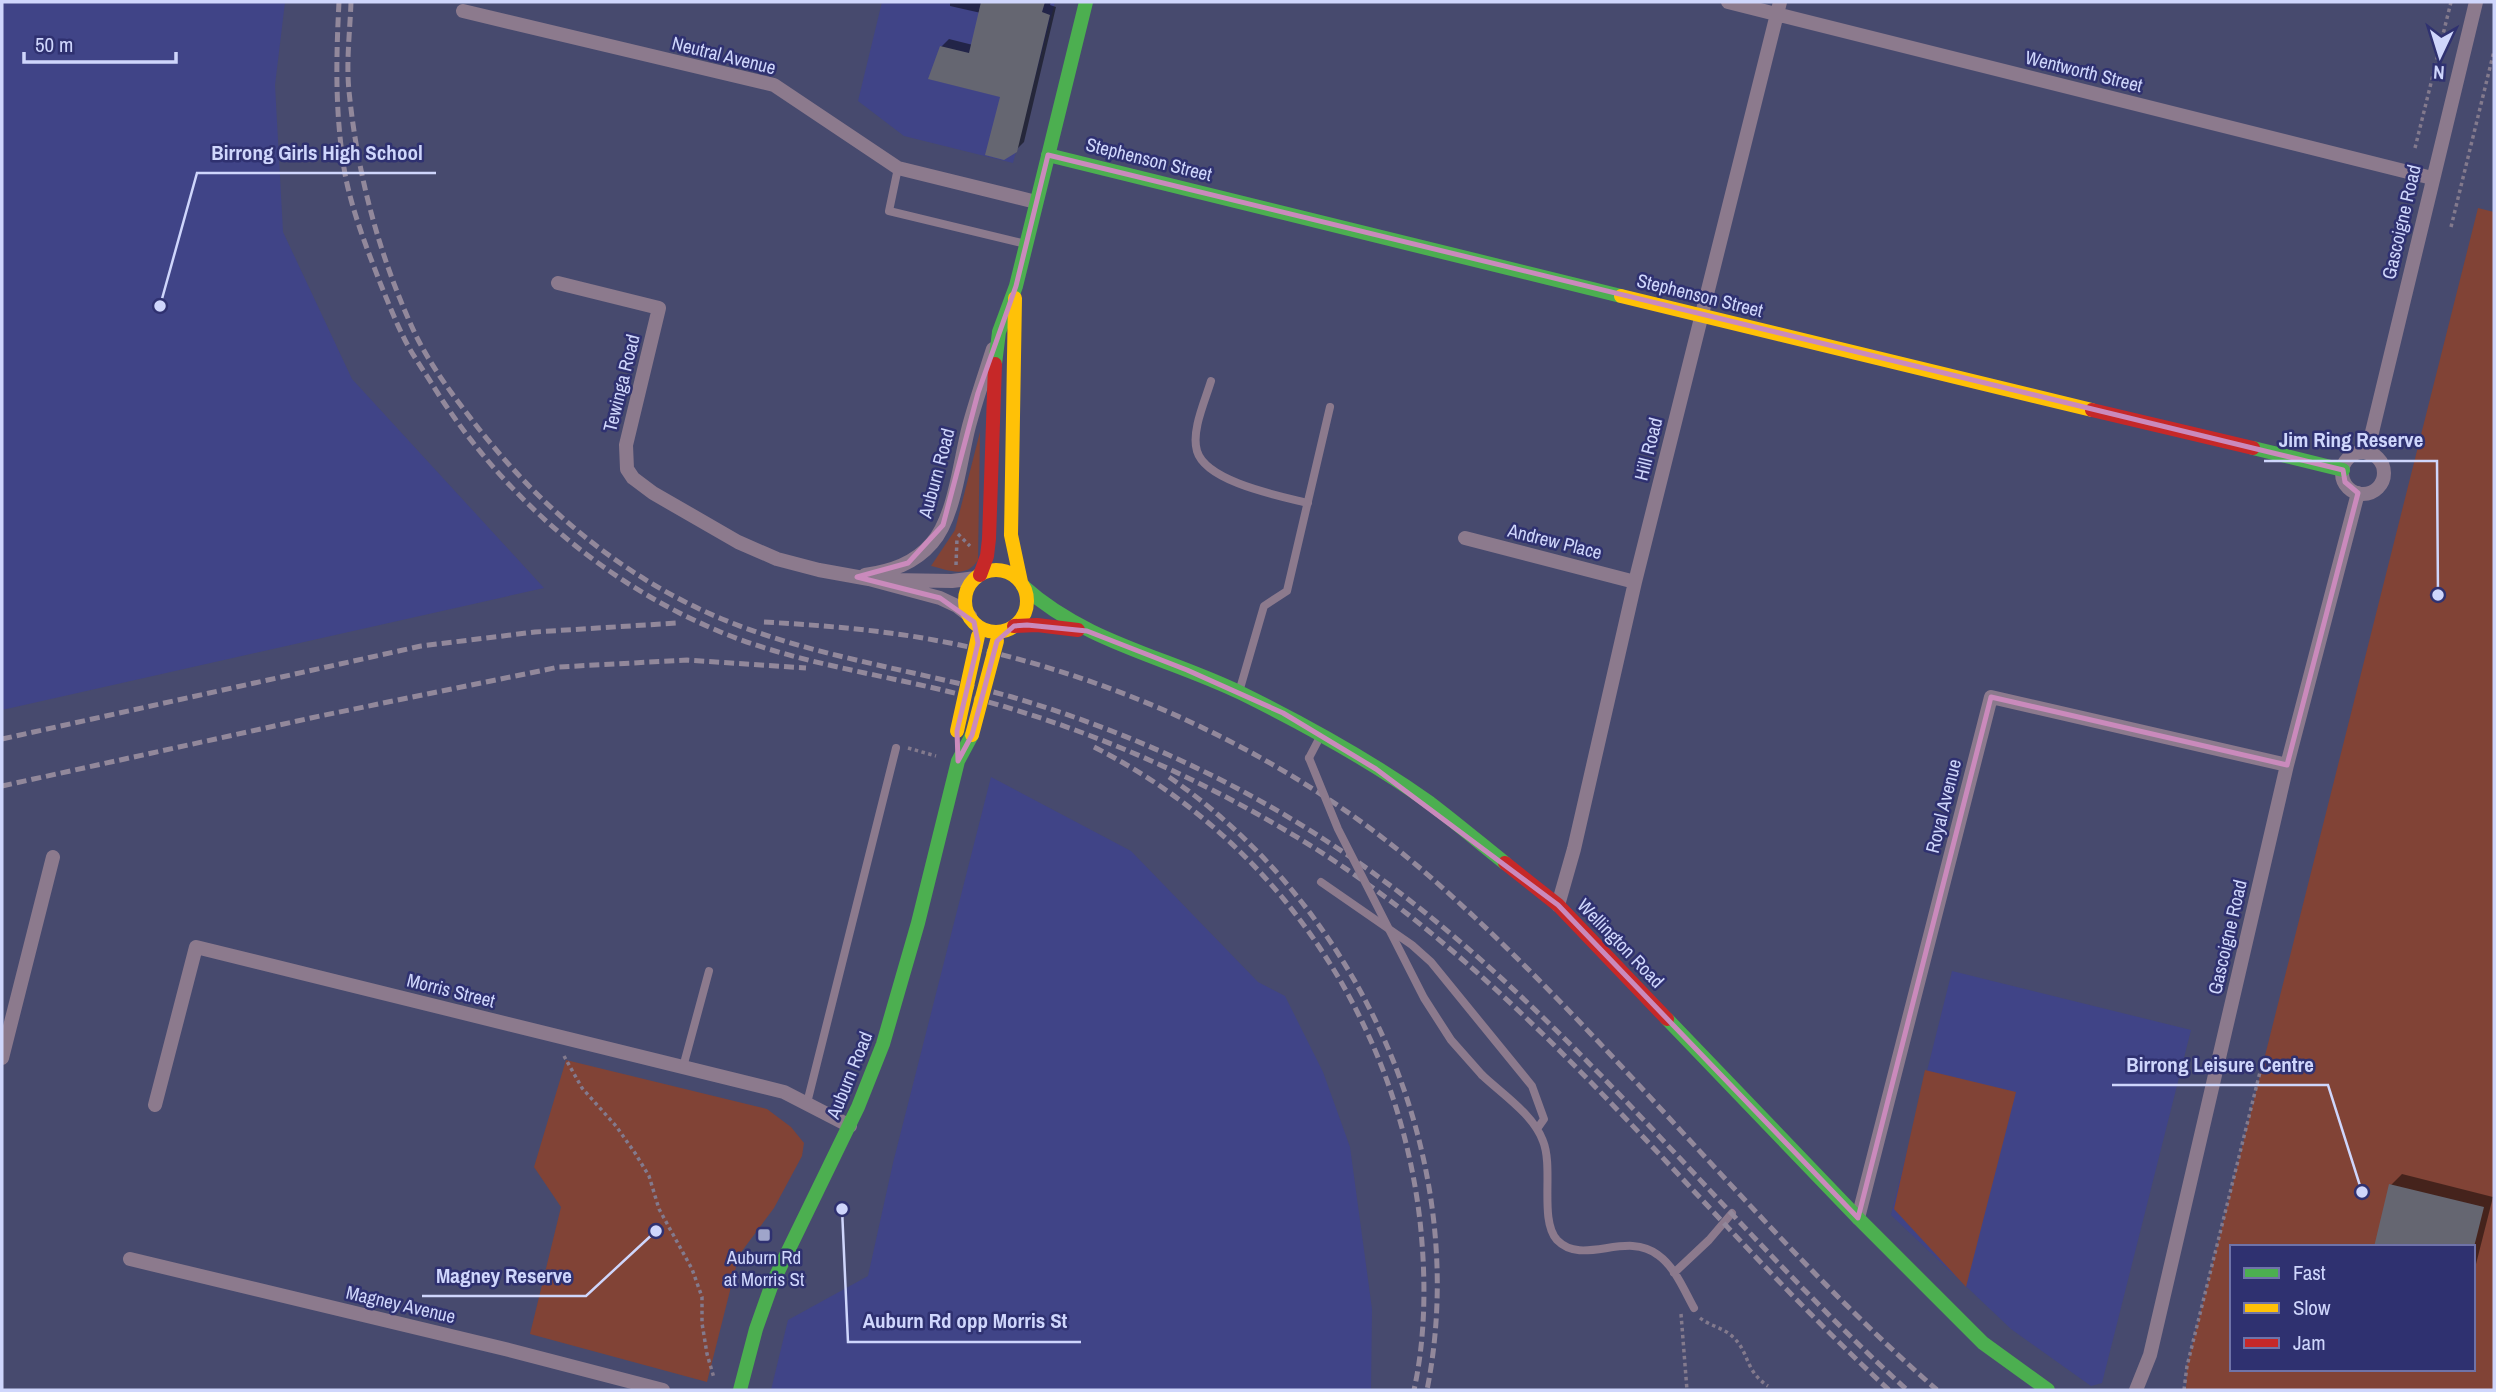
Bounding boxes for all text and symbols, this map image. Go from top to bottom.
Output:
scale bar [24,21,177,65]
north arrow [2405,21,2475,91]
text: 50 m [35,30,73,59]
street label: Neutral Avenue [669,30,779,80]
street label: Wentworth Street [2023,44,2146,98]
text: N [2432,60,2445,86]
callout: Birrong Girls High School [197,131,436,173]
street label: Stephenson Street [1083,131,1215,187]
text: Birrong Girls High School [211,138,423,167]
street label: Gascoigne Road [2375,162,2427,282]
street label: Stephenson Street [1634,267,1766,323]
street label: Tewinga Road [596,332,646,434]
street label: Hill Road [1628,415,1668,483]
callout: Jim Ring Reserve [2264,419,2437,461]
street label: Auburn Road [911,425,960,522]
text: Jim Ring Reserve [2279,425,2423,454]
street label: Andrew Place [1504,517,1605,565]
street label: Royal Avenue [1919,756,1967,856]
street label: Gascoigne Road [2201,877,2253,997]
street label: Wellington Road [1572,893,1670,993]
street label: Morris Street [404,966,498,1014]
street label: Auburn Road [819,1028,878,1123]
callout: Birrong Leisure Centre [2112,1043,2328,1085]
text: Birrong Leisure Centre [2126,1050,2314,1079]
marker: Auburn Rd at Morris St [756,1227,772,1243]
place label: Auburn Rd at Morris St [724,1244,805,1292]
legend [2230,1245,2475,1371]
callout: Magney Reserve [422,1254,586,1296]
text: Fast [2293,1258,2326,1287]
text: Magney Reserve [436,1261,572,1290]
street label: Magney Avenue [344,1279,458,1329]
text: Slow [2293,1293,2331,1322]
callout: Auburn Rd opp Morris St [848,1300,1081,1342]
text: Auburn Rd opp Morris St [863,1306,1068,1335]
text: Jam [2293,1328,2326,1357]

